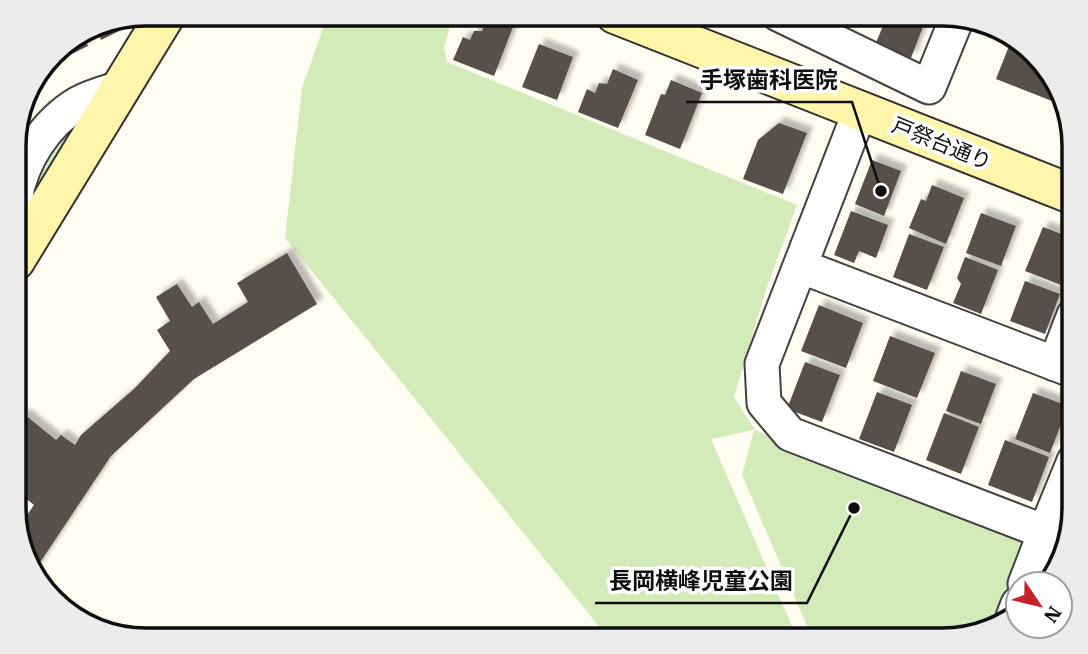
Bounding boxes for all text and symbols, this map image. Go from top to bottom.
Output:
callout: 手塚歯科医院 [686,58,852,102]
text: 手塚歯科医院 [700,64,838,94]
street label: 戸祭台通り [888,110,996,176]
callout: 長岡横峰児童公園 [595,559,807,603]
text: 長岡横峰児童公園 [609,565,793,595]
north arrow [1004,570,1074,640]
text: N [1039,602,1067,628]

